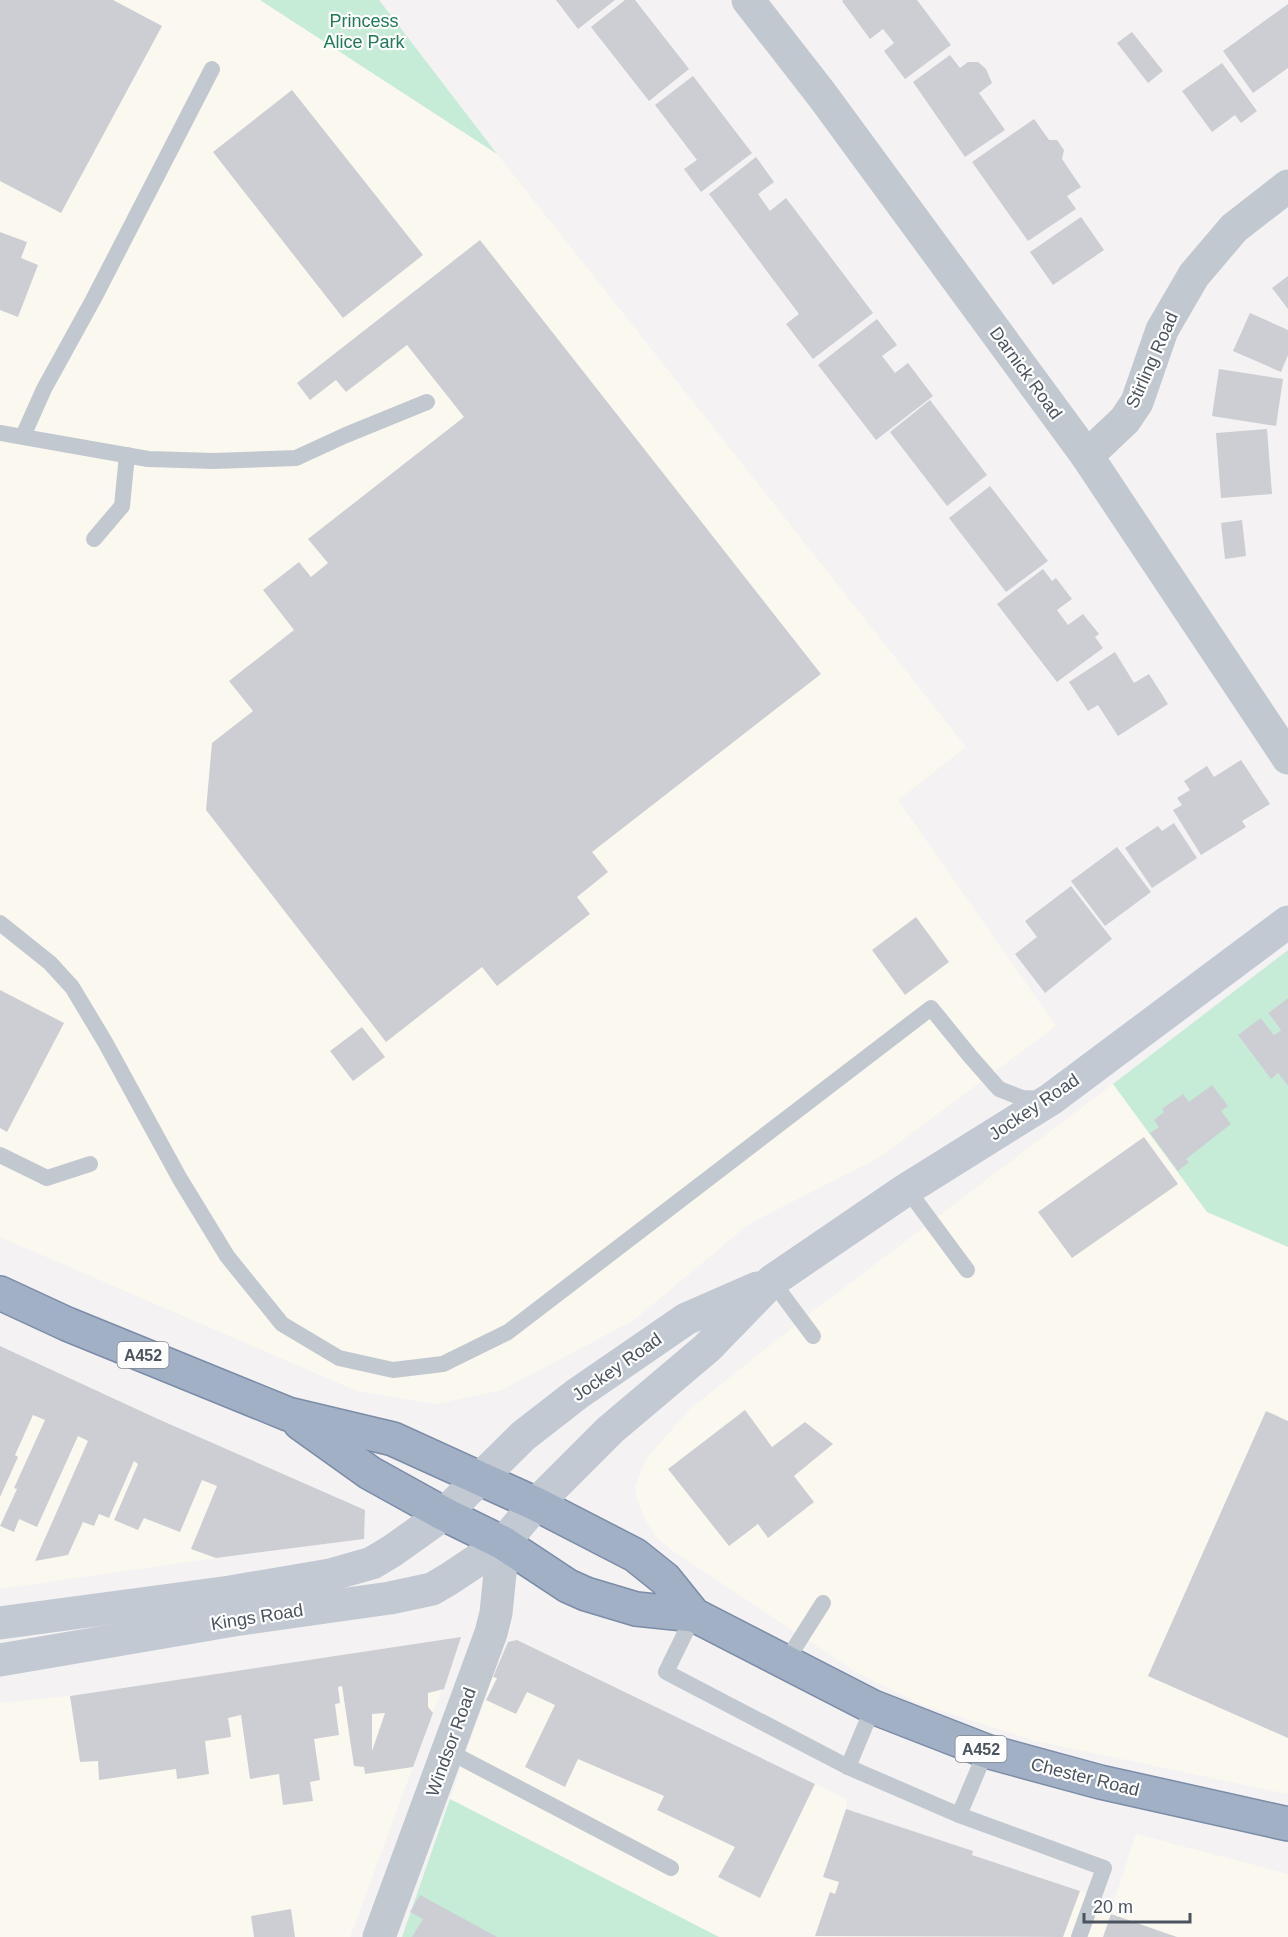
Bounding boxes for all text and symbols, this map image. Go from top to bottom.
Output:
park label: Princess Alice Park [323,11,406,52]
street label: Stirling Road [1122,309,1182,411]
street label: Darnick Road [986,323,1066,423]
street label: Jockey Road [985,1070,1083,1144]
street label: Jockey Road [569,1329,665,1405]
road number: A452 [118,1342,168,1368]
street label: Kings Road [209,1600,305,1634]
street label: Windsor Road [422,1685,480,1799]
road number: A452 [956,1736,1006,1762]
street label: Chester Road [1029,1754,1141,1800]
scale bar [1084,1886,1190,1924]
text: 20 m [1093,1897,1133,1917]

